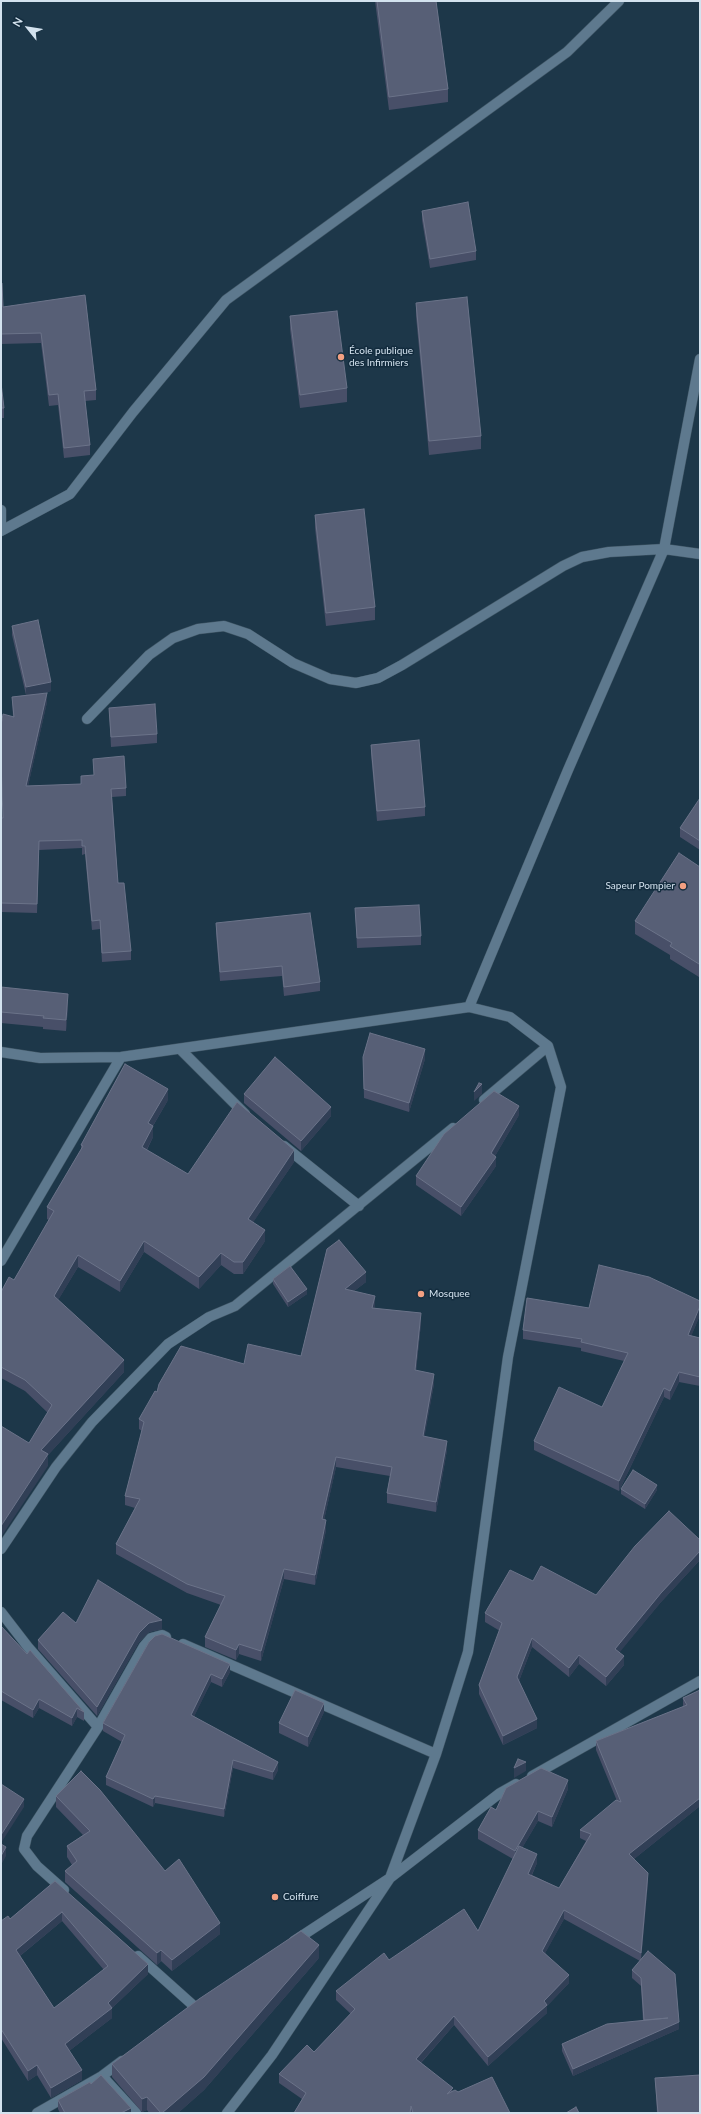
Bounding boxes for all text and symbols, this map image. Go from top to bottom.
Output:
north arrow [8,8,48,48]
text: N [9,15,25,29]
place label: École publique des Infirmiers [349,345,413,368]
marker: École publique des Infirmiers [336,352,346,362]
place label: Sapeur Pompier [605,880,675,892]
marker: Sapeur Pompier [678,881,688,891]
place label: Mosquee [429,1288,470,1300]
marker: Mosquee [416,1289,426,1299]
place label: Coiffure [283,1891,319,1903]
marker: Coiffure [270,1892,280,1902]

